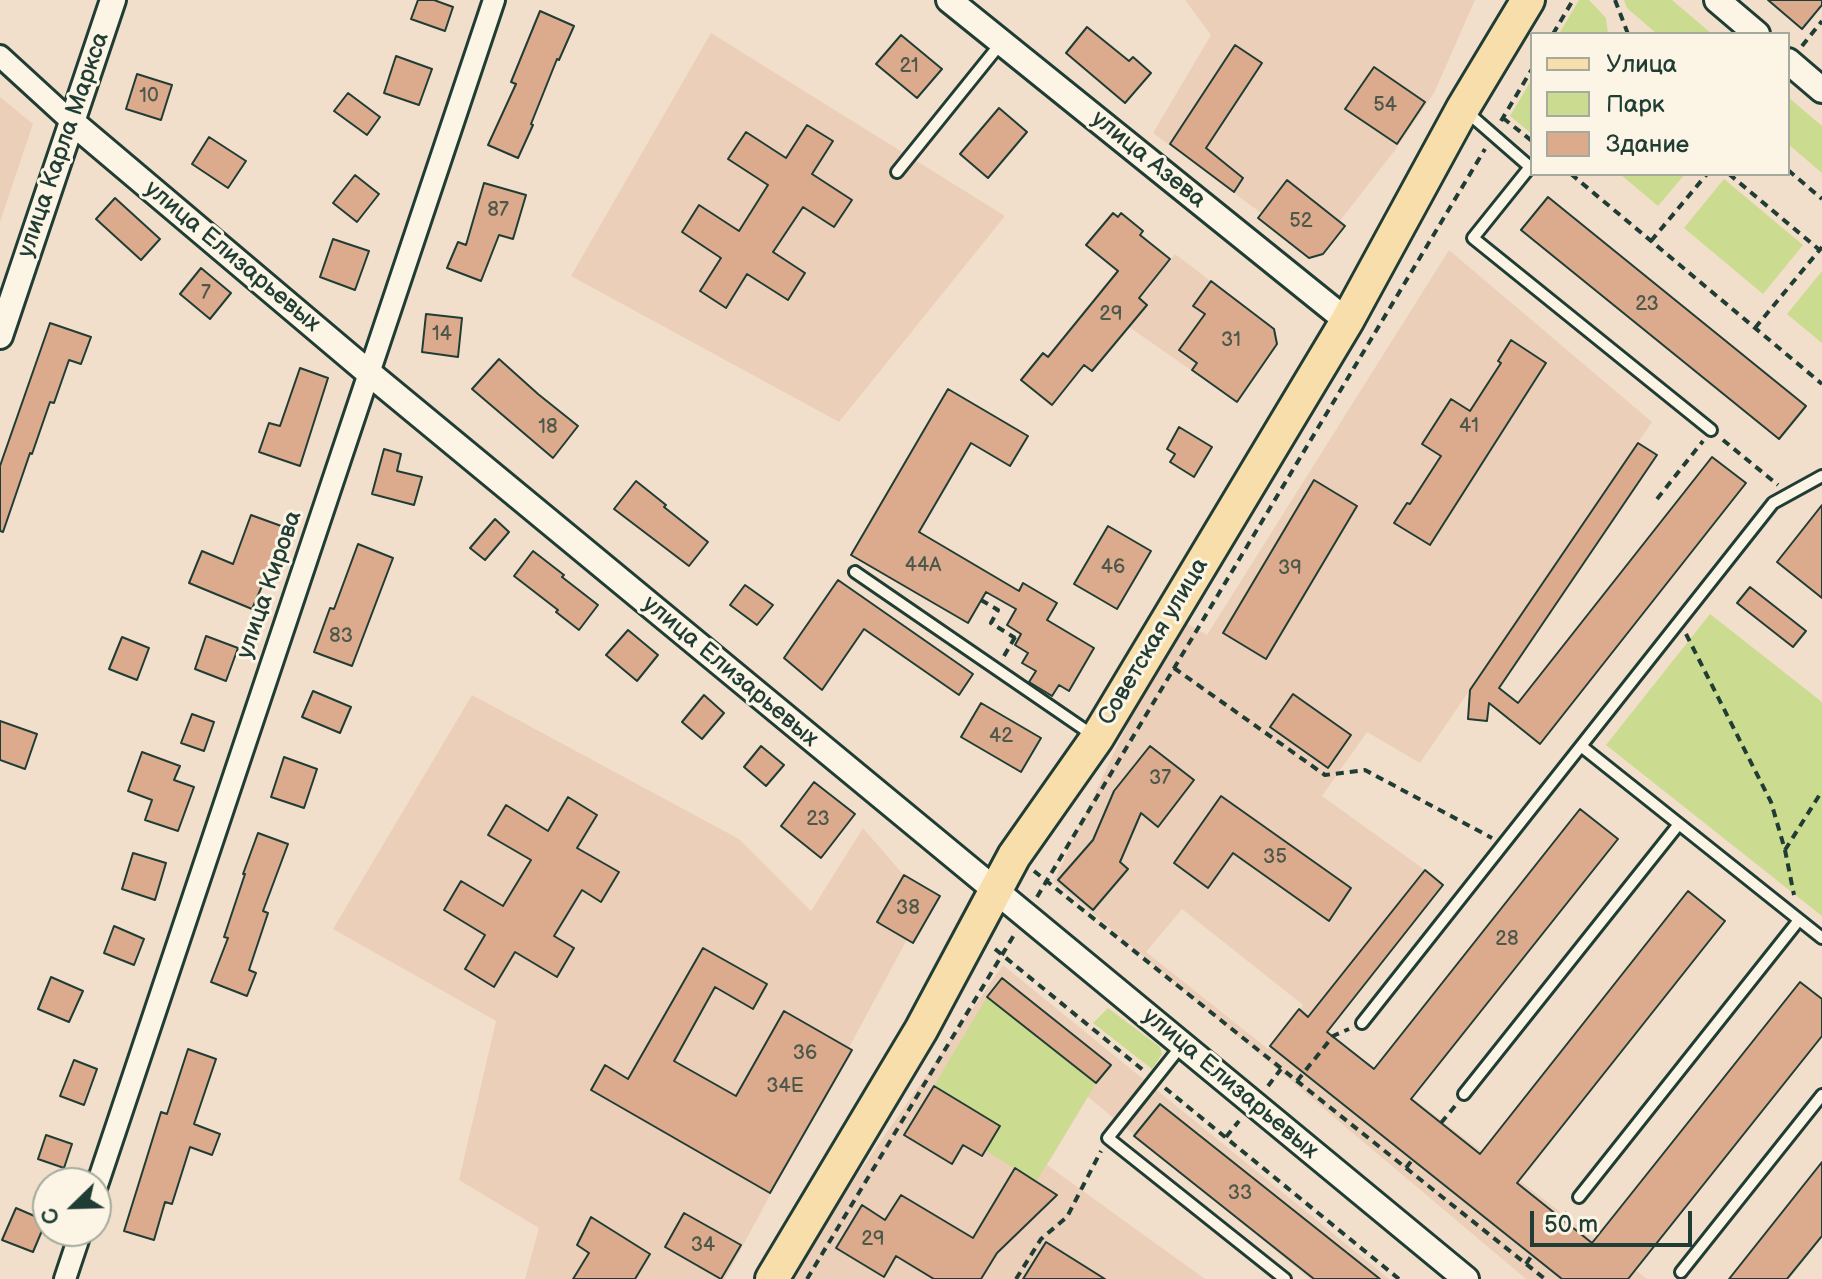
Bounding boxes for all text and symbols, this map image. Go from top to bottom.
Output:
street label: улица Карла Маркса [12,29,116,261]
legend [1530,32,1790,176]
text: Улица [1606,50,1677,79]
house number: 21 [899,55,919,79]
house number: 10 [139,85,159,109]
text: Парк [1606,90,1664,119]
house number: 54 [1373,94,1397,118]
street label: улица Азева [1085,105,1211,215]
text: Здание [1606,130,1689,159]
street label: улица Елизарьевых [138,175,326,339]
house number: 87 [487,199,509,223]
house number: 52 [1289,210,1313,234]
house number: 7 [201,282,211,306]
house number: 23 [1635,293,1659,317]
house number: 29 [1099,303,1123,327]
house number: 14 [432,323,452,347]
house number: 31 [1221,329,1241,353]
house number: 41 [1459,415,1479,439]
house number: 18 [538,416,558,440]
street label: улица Кирова [231,507,309,663]
street label: Советская улица [1093,553,1215,731]
house number: 44А [905,554,941,578]
house number: 46 [1101,556,1125,580]
house number: 39 [1278,557,1302,581]
street label: улица Елизарьевых [636,590,824,754]
house number: 83 [329,625,353,649]
house number: 42 [989,725,1013,749]
house number: 37 [1149,767,1171,791]
house number: 23 [806,808,830,832]
house number: 35 [1263,846,1287,870]
house number: 38 [896,897,920,921]
house number: 28 [1495,928,1519,952]
street label: улица Елизарьевых [1136,1002,1324,1166]
house number: 36 [793,1042,817,1066]
house number: 34Е [766,1075,804,1099]
north arrow [32,1167,112,1247]
house number: 33 [1228,1182,1252,1206]
scale bar [1534,1195,1696,1245]
text: С [36,1203,67,1228]
text: 50 m [1544,1210,1598,1239]
house number: 29 [861,1228,885,1252]
house number: 34 [691,1234,715,1258]

